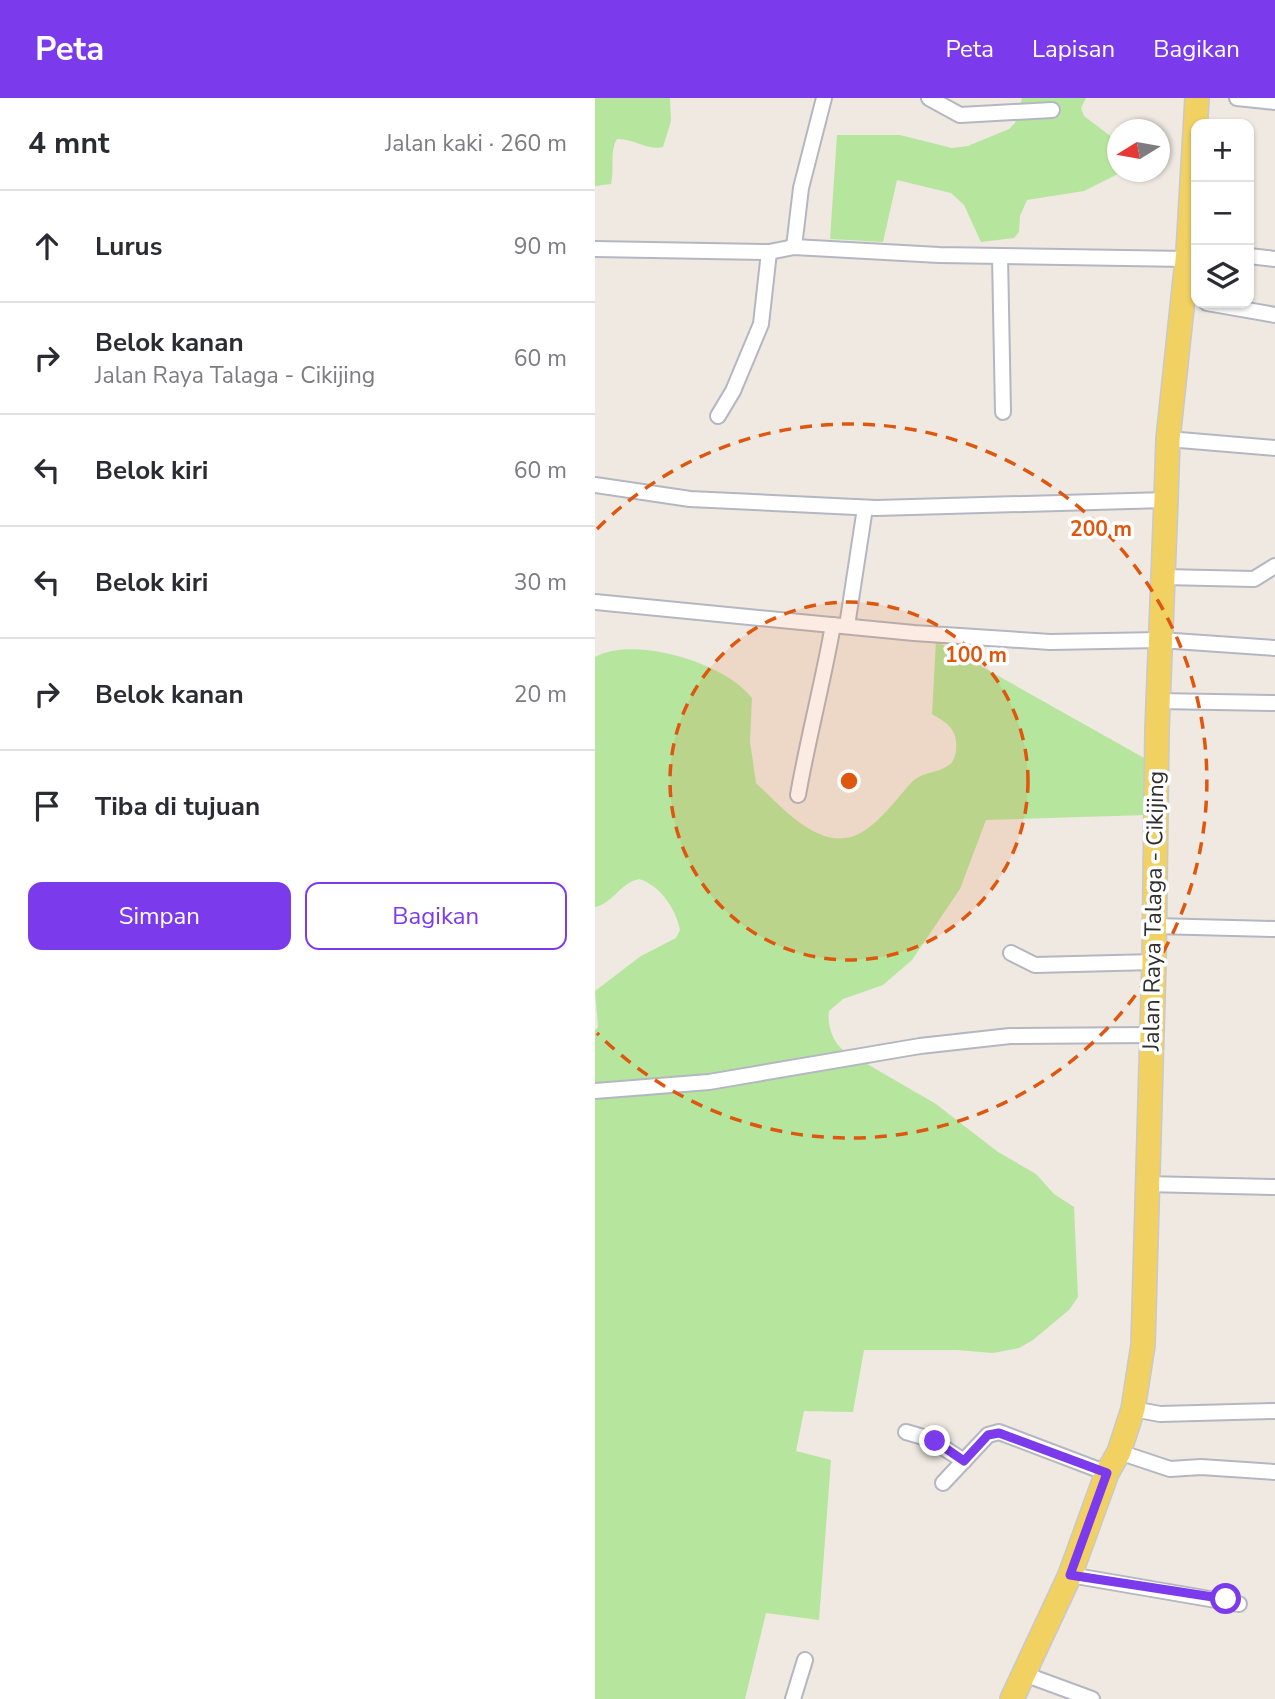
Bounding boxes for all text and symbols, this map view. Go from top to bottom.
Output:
text: Peta [35,27,104,72]
text: Peta [945,33,994,65]
text: Lapisan [1032,33,1115,65]
text: Bagikan [1153,33,1240,65]
north arrow [1107,119,1170,182]
map controls [1191,119,1254,308]
button: + [1191,119,1254,182]
text: 4 mnt [28,123,109,164]
text: Jalan kaki · 260 m [385,128,567,159]
button: − [1191,182,1254,245]
icon: ahead [28,227,66,265]
text: Lurus [95,229,162,264]
text: 90 m [514,231,567,262]
button: layers [1191,245,1254,308]
text: Belok kanan [95,325,244,360]
icon: right [28,339,66,377]
text: 60 m [514,343,567,374]
text: Jalan Raya Talaga - Cikijing [95,360,375,391]
icon: left [28,451,66,489]
text: Belok kiri [95,453,208,488]
text: 60 m [514,455,567,486]
text: 200 m [1070,515,1132,543]
icon: left [28,563,66,601]
text: Belok kiri [95,565,208,600]
text: 30 m [514,567,567,598]
text: 100 m [945,641,1007,669]
icon: right [28,675,66,713]
text: Belok kanan [95,677,244,712]
text: 20 m [514,679,567,710]
centre of rings [837,769,861,793]
street label: Jalan Raya Talaga - Cikijing [1136,771,1171,1052]
icon: arrive [28,787,66,825]
text: Tiba di tujuan [95,789,260,824]
button: Simpan [28,882,291,950]
button: Bagikan [305,882,567,950]
route end [919,1425,950,1456]
route start [1210,1583,1241,1614]

